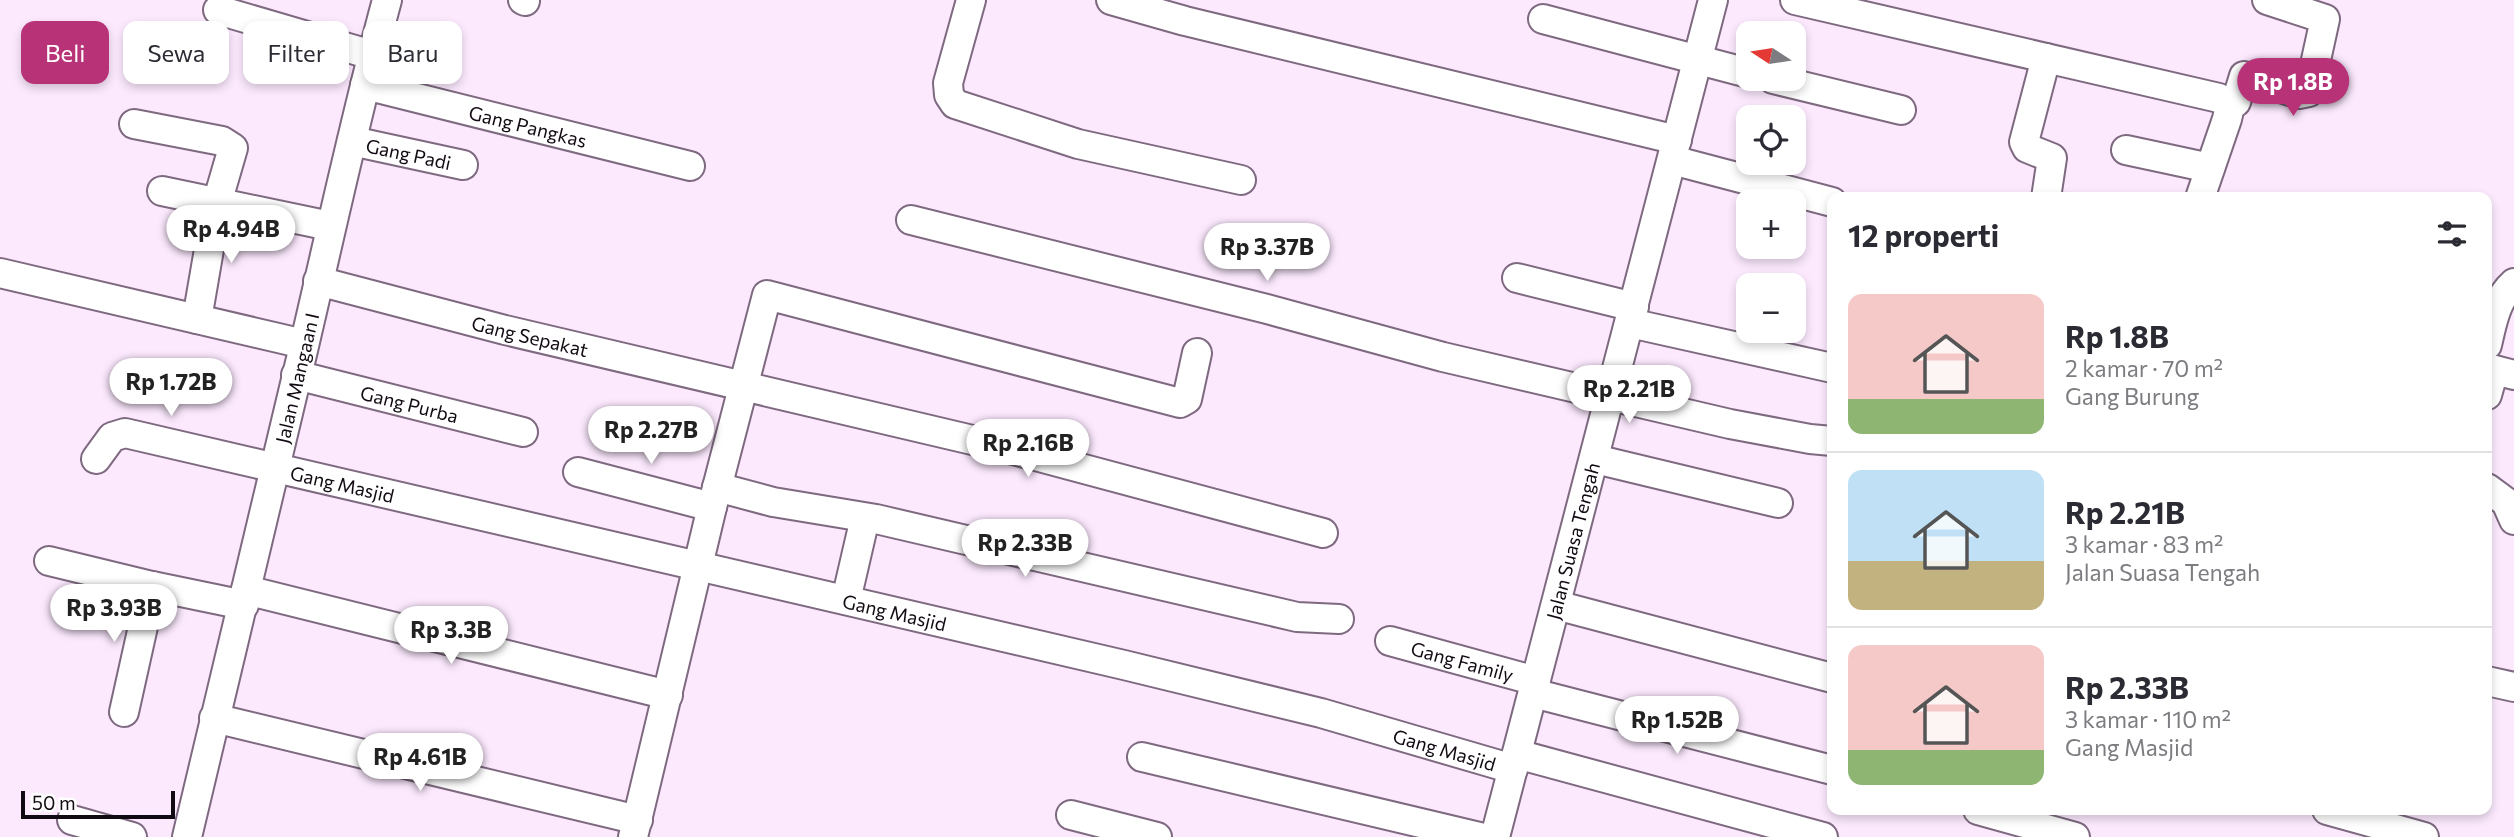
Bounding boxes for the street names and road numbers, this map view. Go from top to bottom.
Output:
street label: Gang Pangkas [467,100,589,151]
street label: Gang Padi [364,133,453,174]
street label: Jalan Mangaan I [270,310,323,446]
street label: Gang Sepakat [469,310,591,361]
street label: Gang Purba [358,380,461,427]
street label: Gang Masjid [288,460,397,507]
street label: Jalan Suasa Tengah [1541,460,1604,622]
street label: Gang Masjid [840,589,949,635]
street label: Gang Family [1409,636,1516,686]
street label: Gang Masjid [1391,723,1499,775]

